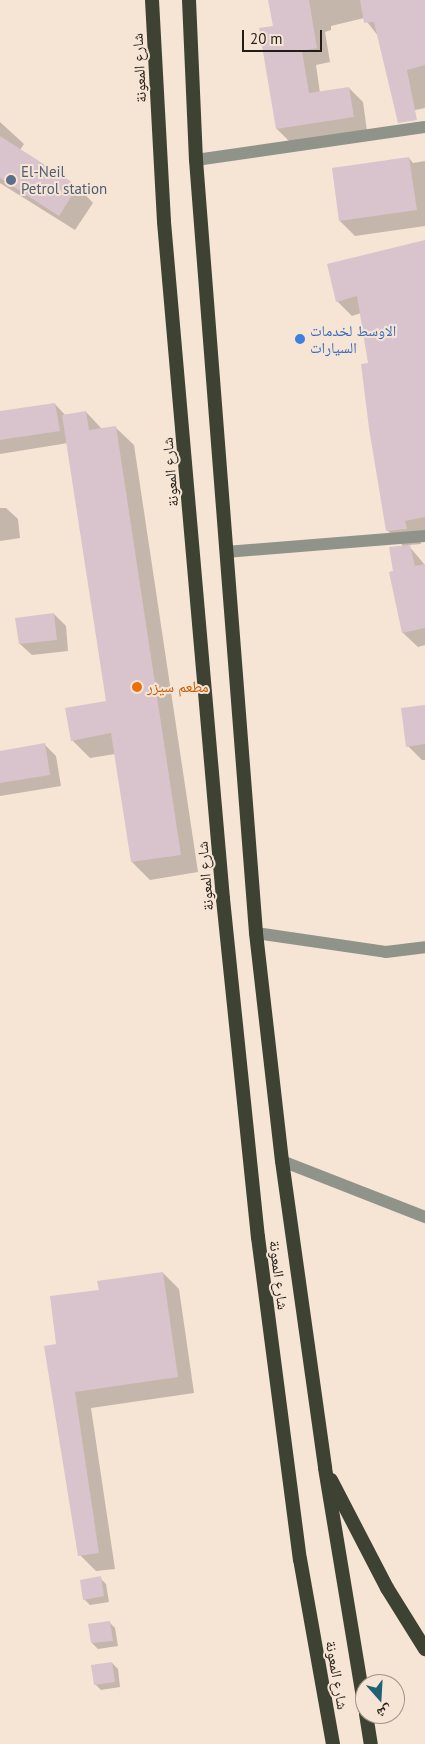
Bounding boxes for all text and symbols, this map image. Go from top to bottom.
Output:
scale bar [245,20,325,52]
text: 20 m [250,29,283,48]
street label: شارع المعونة [128,33,150,103]
place label: El-Neil Petrol station [21,162,107,197]
marker: El-Neil Petrol station [5,174,17,186]
place label: الاوسط لخدمات السيارات [310,321,396,356]
marker: الاوسط لخدمات السيارات [294,333,306,345]
street label: شارع المعونة [158,437,182,507]
place label: مطعم سيزر [147,678,209,696]
marker: مطعم سيزر [131,681,143,693]
street label: شارع المعونة [193,841,217,911]
street label: شارع المعونة [266,1239,292,1311]
street label: شارع المعونة [322,1639,352,1711]
north arrow [355,1674,405,1724]
text: ش [375,1701,395,1723]

